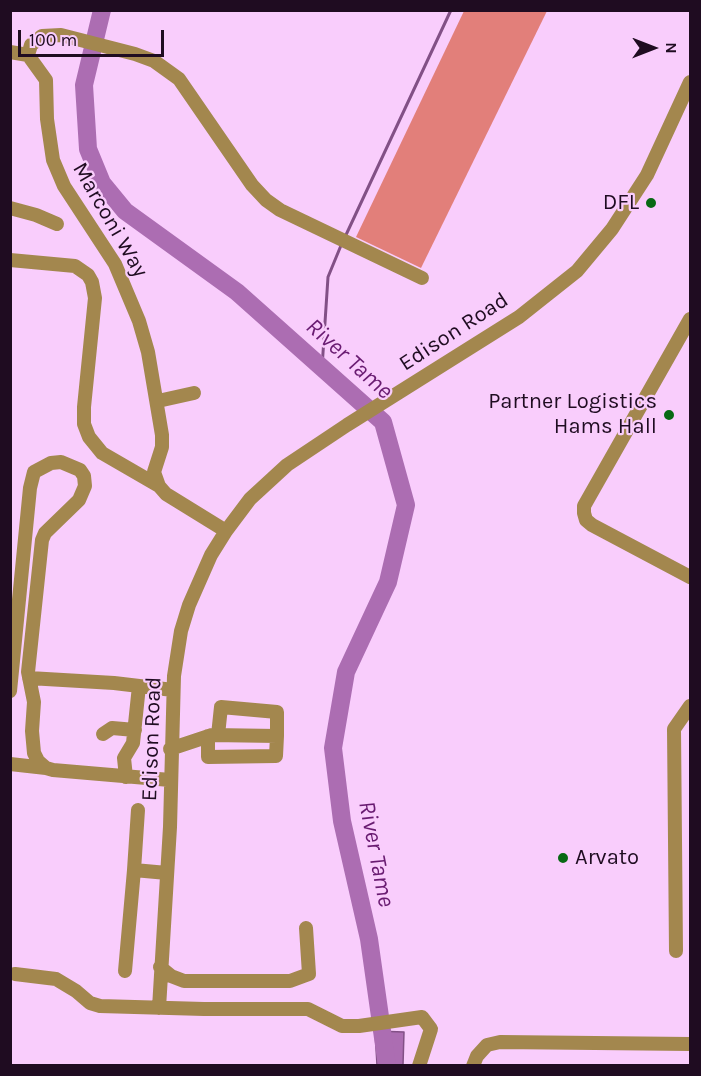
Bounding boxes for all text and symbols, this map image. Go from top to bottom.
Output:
scale bar [21,18,166,56]
north arrow [623,18,683,78]
text: 100 m [29,29,77,51]
text: N [662,42,681,54]
street label: Marconi Way [66,158,154,282]
place label: DFL [603,190,639,216]
marker: DFL [644,196,658,210]
street label: Edison Road [395,287,513,377]
water label: River Tame [299,312,399,406]
place label: Partner Logistics Hams Hall [488,389,657,440]
marker: Partner Logistics Hams Hall [662,408,676,422]
street label: Edison Road [137,676,167,802]
water label: River Tame [352,799,400,909]
place label: Arvato [575,845,639,871]
marker: Arvato [556,851,570,865]

